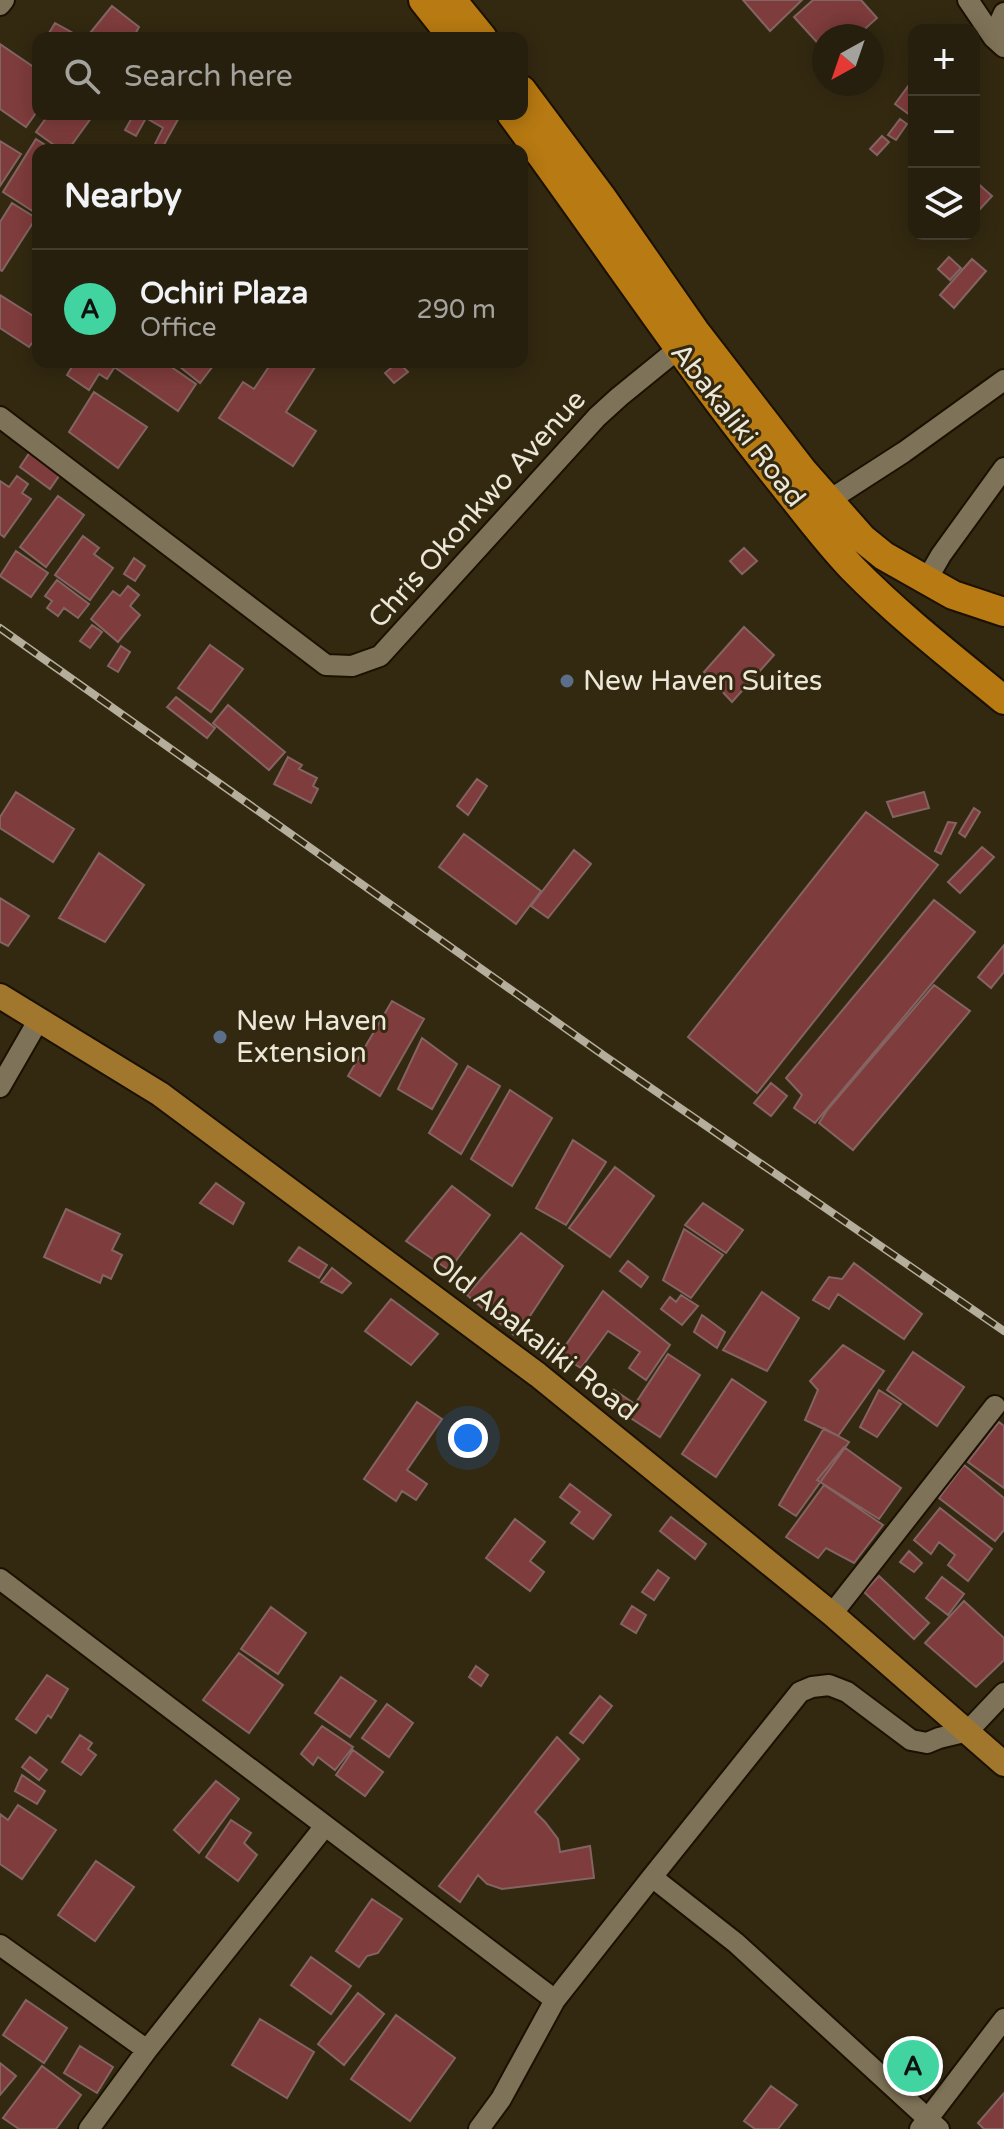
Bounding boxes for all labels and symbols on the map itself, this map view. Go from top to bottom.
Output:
north arrow [812,24,884,96]
street label: Abakaliki Road [663,336,813,514]
street label: Chris Okonkwo Avenue [361,383,593,635]
place label: New Haven Suites [583,664,823,698]
marker: New Haven Suites [558,672,576,690]
place label: New Haven Extension [236,1004,387,1070]
marker: New Haven Extension [211,1028,229,1046]
street label: Old Abakaliki Road [424,1246,644,1428]
your location [448,1418,488,1458]
pin: A [887,2036,939,2096]

